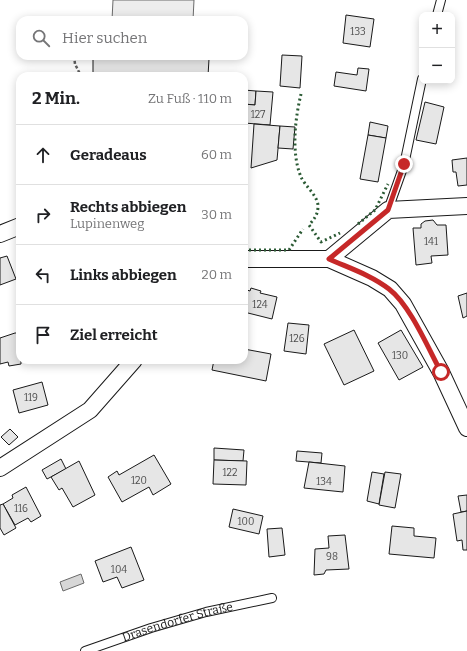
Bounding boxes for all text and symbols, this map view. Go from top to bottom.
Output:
map controls [419,12,455,84]
button: + [419,12,455,48]
search box [16,16,248,60]
house number: 133 [350,26,366,38]
icon: search [30,27,52,49]
text: Hier suchen [62,29,147,47]
button: − [419,48,455,84]
text: 2 Min. [32,88,80,109]
text: Zu Fuß · 110 m [148,91,232,106]
house number: 127 [251,109,265,121]
icon: ahead [32,144,54,166]
text: Geradeaus [70,146,147,164]
text: 60 m [201,147,232,162]
route end [395,155,413,173]
text: Rechts abbiegen [70,198,186,216]
icon: right [32,204,54,226]
text: 30 m [201,207,232,222]
text: Lupinenweg [70,216,144,231]
house number: 141 [424,236,438,248]
icon: left [32,264,54,286]
text: Links abbiegen [70,266,177,284]
text: 20 m [202,267,232,282]
house number: 124 [252,299,268,311]
icon: arrive [32,324,54,346]
text: Ziel erreicht [70,326,158,344]
house number: 126 [289,333,305,345]
house number: 130 [392,350,408,362]
route start [432,363,450,381]
house number: 119 [24,392,38,404]
house number: 122 [223,467,237,479]
house number: 120 [131,475,147,487]
house number: 134 [316,476,332,488]
house number: 116 [14,503,28,515]
house number: 100 [238,516,254,528]
house number: 98 [326,551,338,563]
house number: 104 [111,564,127,576]
street label: Drasendorfer Straße [120,600,234,645]

